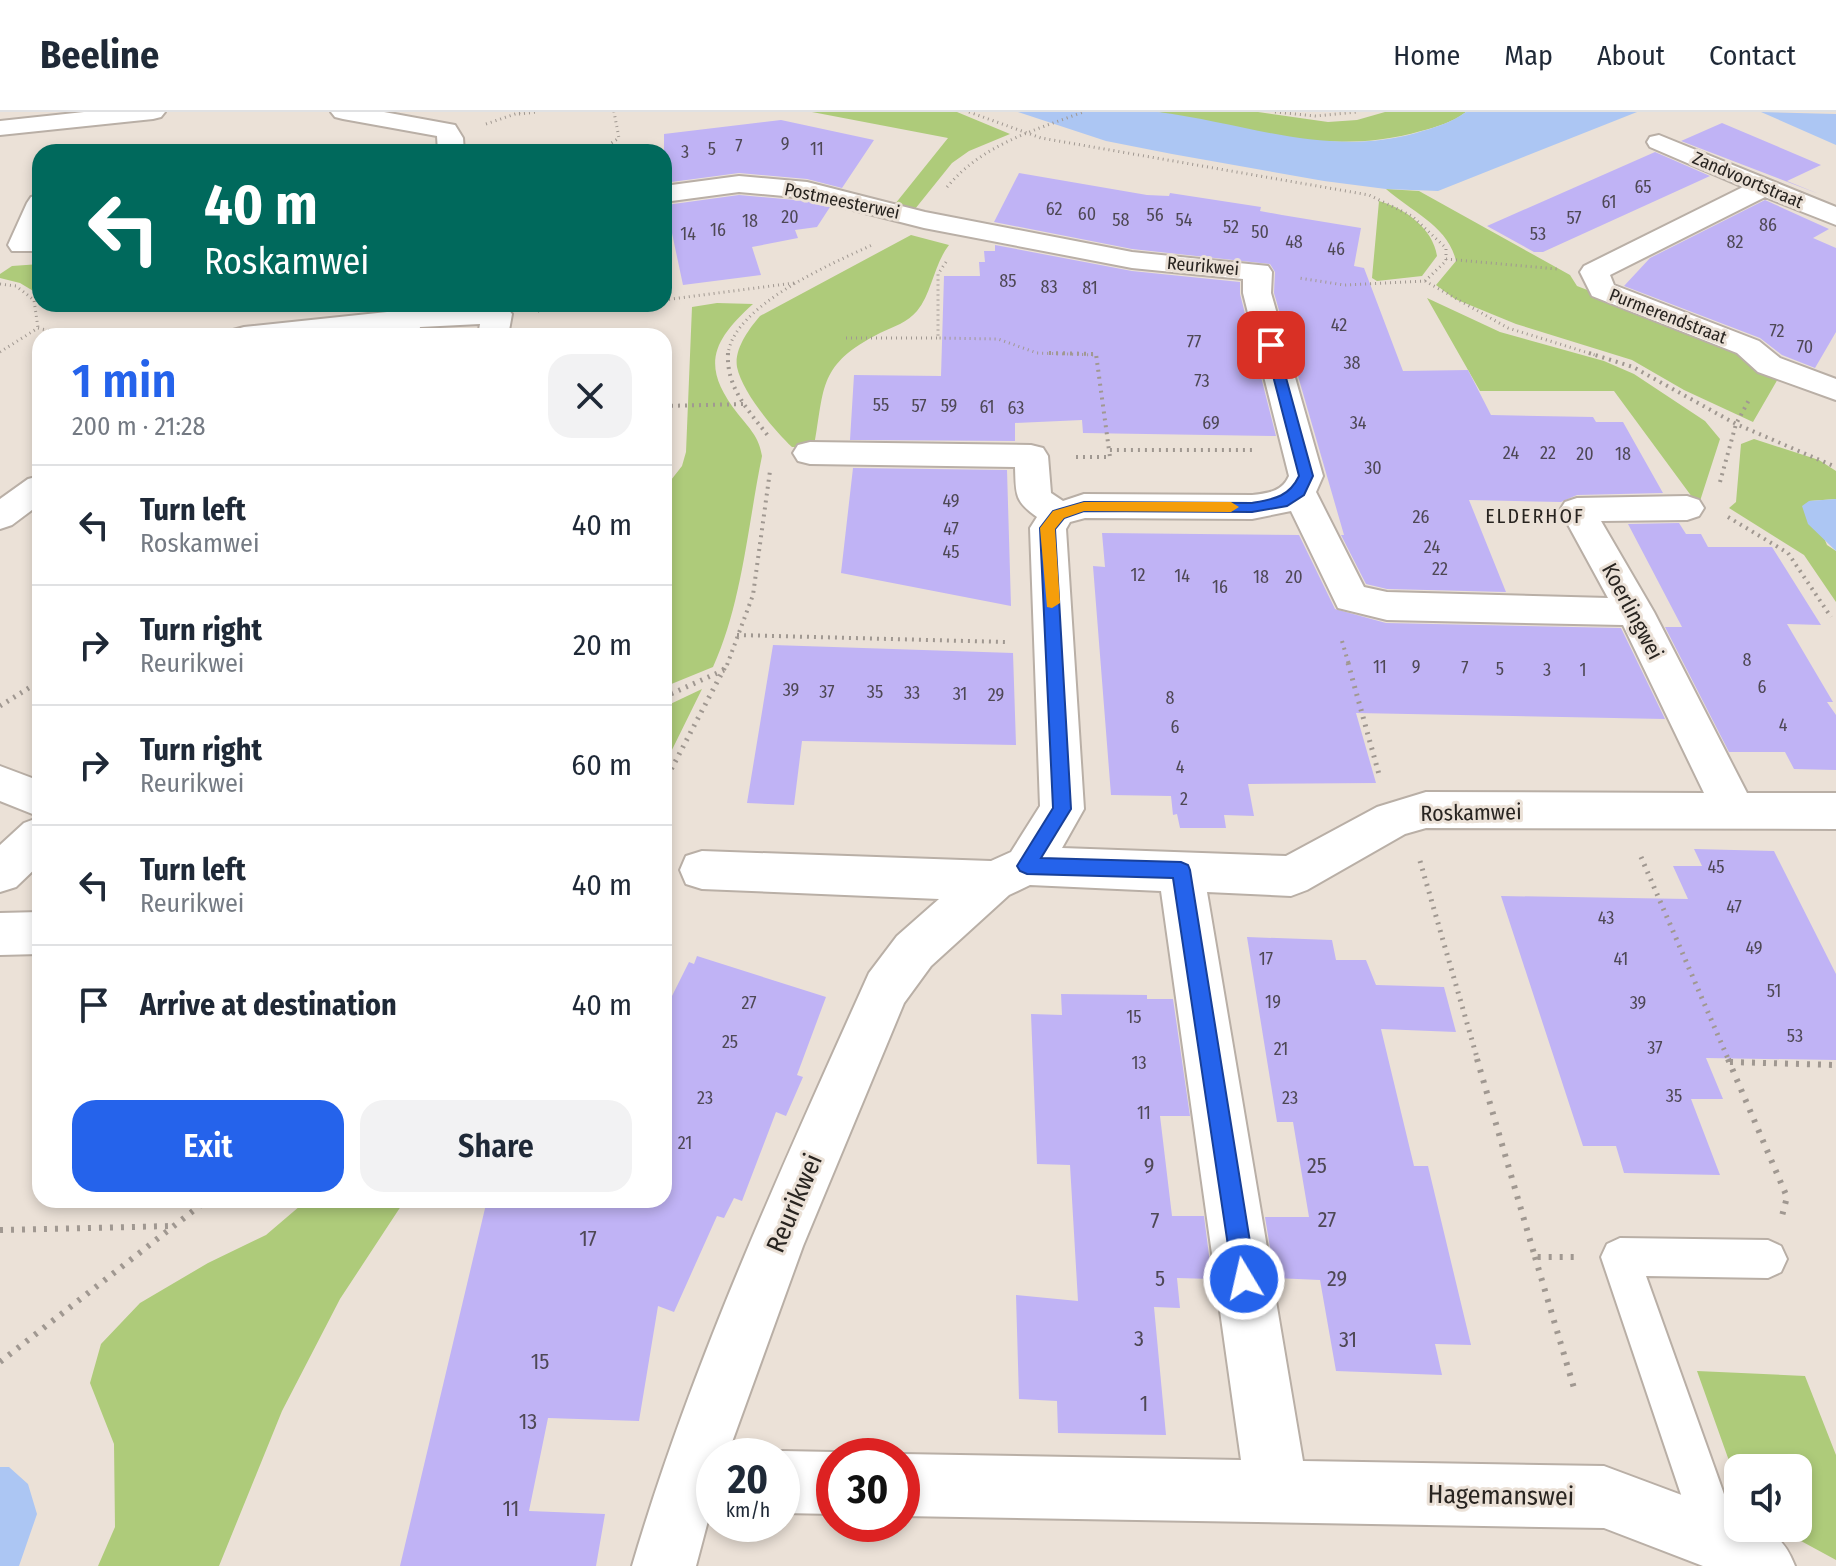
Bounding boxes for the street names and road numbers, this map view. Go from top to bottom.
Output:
street label: Zandvoortstraat [1689,147,1807,213]
street label: Postmeesterwei [782,178,902,224]
street label: Reurikwei [1166,252,1240,280]
street label: Purmerendstraat [1606,284,1730,349]
street label: Koerlingwei [1596,558,1669,664]
street label: Roskamwei [1420,798,1522,827]
street label: Reurikwei [760,1149,829,1257]
street label: Hagemanswei [1427,1479,1575,1512]

